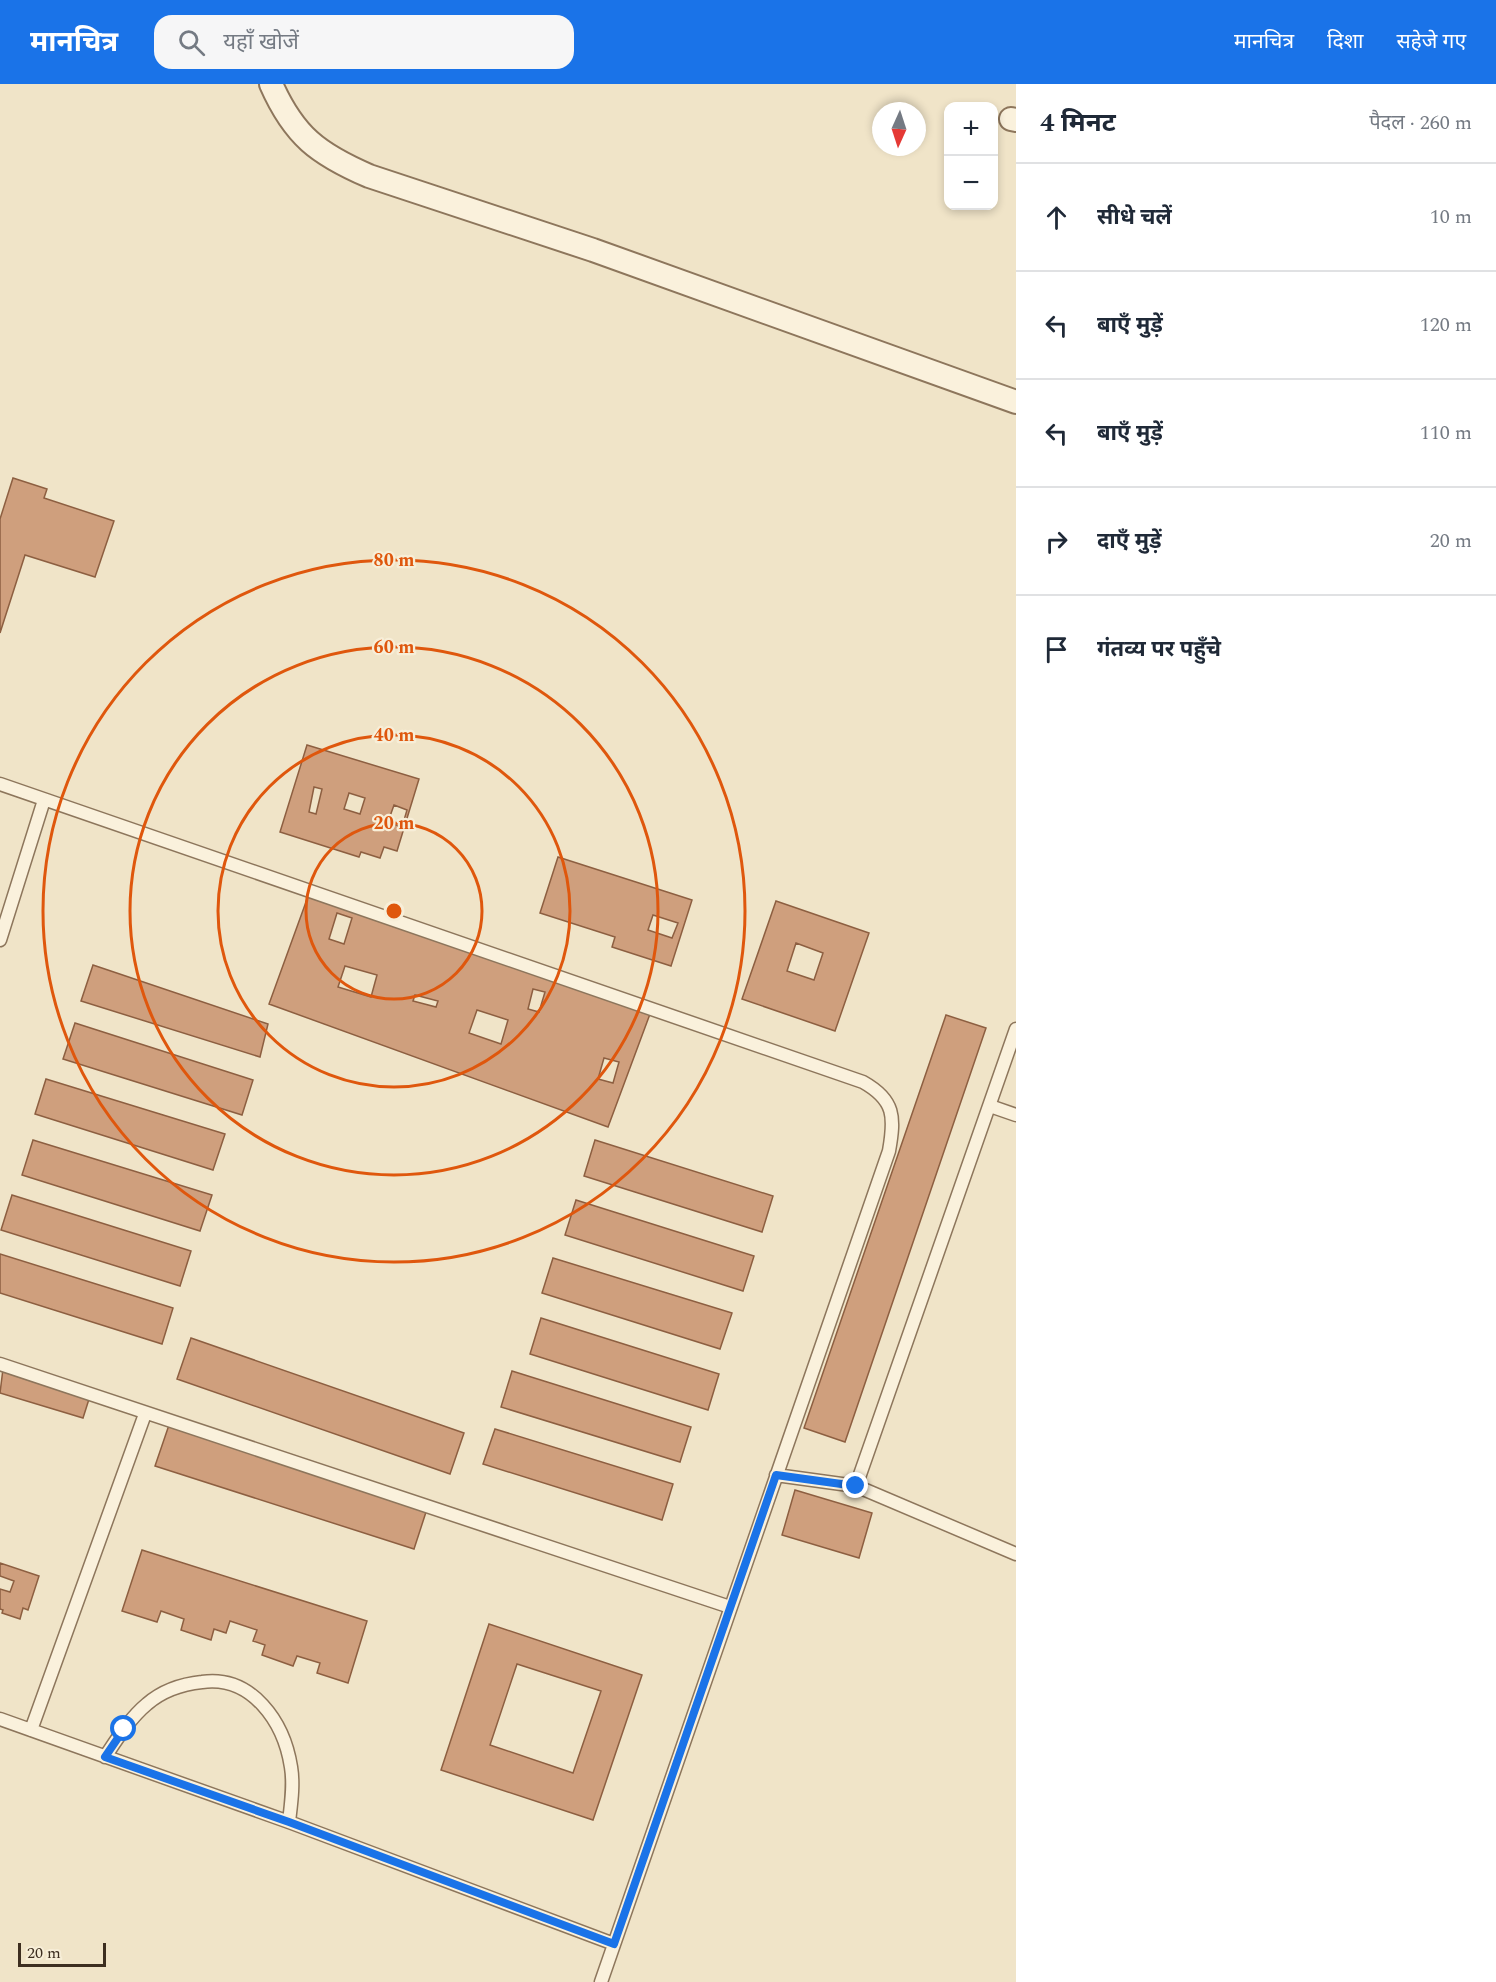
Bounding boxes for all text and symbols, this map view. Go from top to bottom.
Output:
search box [154,15,574,69]
text: मानचित्र [30,21,118,64]
icon: search [175,26,208,59]
text: यहाँ खोजें [223,26,299,59]
text: मानचित्र [1234,26,1294,58]
text: दिशा [1327,26,1363,58]
text: सहेजे गए [1396,26,1466,58]
north arrow [872,102,926,156]
map controls [944,102,998,210]
button: + [944,102,998,156]
text: 4 मिनट [1040,103,1116,143]
text: पैदल · 260 m [1369,108,1472,138]
button: − [944,156,998,210]
icon: ahead [1040,201,1073,234]
text: सीधे चलें [1097,201,1172,234]
text: 10 m [1430,202,1472,232]
icon: left [1040,309,1073,342]
text: बाएँ मुड़ें [1097,309,1163,342]
text: 120 m [1420,310,1472,340]
icon: left [1040,417,1073,450]
text: बाएँ मुड़ें [1097,417,1163,450]
text: 110 m [1420,418,1472,448]
icon: right [1040,525,1073,558]
text: दाएँ मुड़ें [1097,525,1162,558]
text: 20 m [1430,526,1472,556]
text: 80 m [374,547,414,574]
icon: arrive [1040,633,1073,666]
text: गंतव्य पर पहुँचे [1097,633,1221,666]
text: 60 m [374,634,414,661]
text: 40 m [374,722,414,749]
text: 20 m [374,810,414,837]
centre of rings [384,901,404,921]
route end [842,1472,868,1498]
route start [110,1715,136,1741]
scale bar [18,1940,106,1968]
text: 20 m [27,1941,61,1965]

